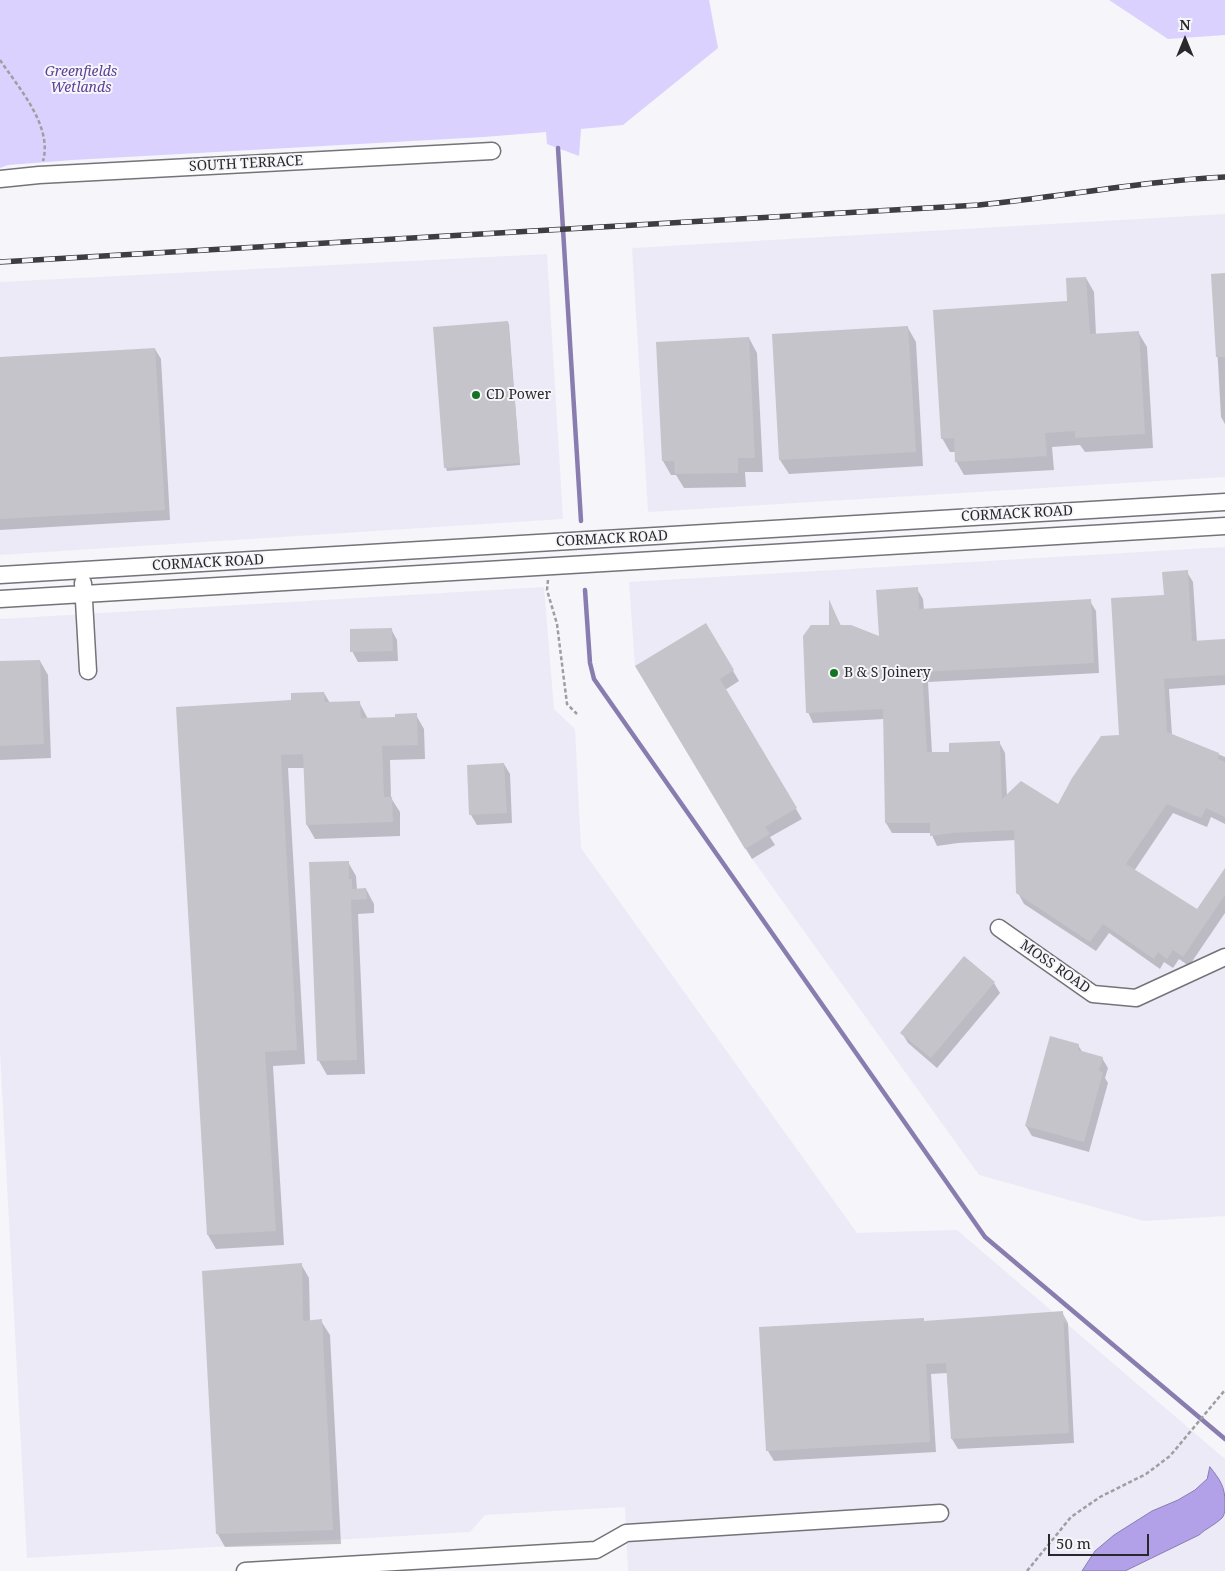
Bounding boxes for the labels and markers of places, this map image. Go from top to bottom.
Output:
place label: CD Power [486,387,551,403]
marker: CD Power [470,389,482,401]
place label: B & S Joinery [844,665,931,681]
marker: B & S Joinery [828,667,840,679]

